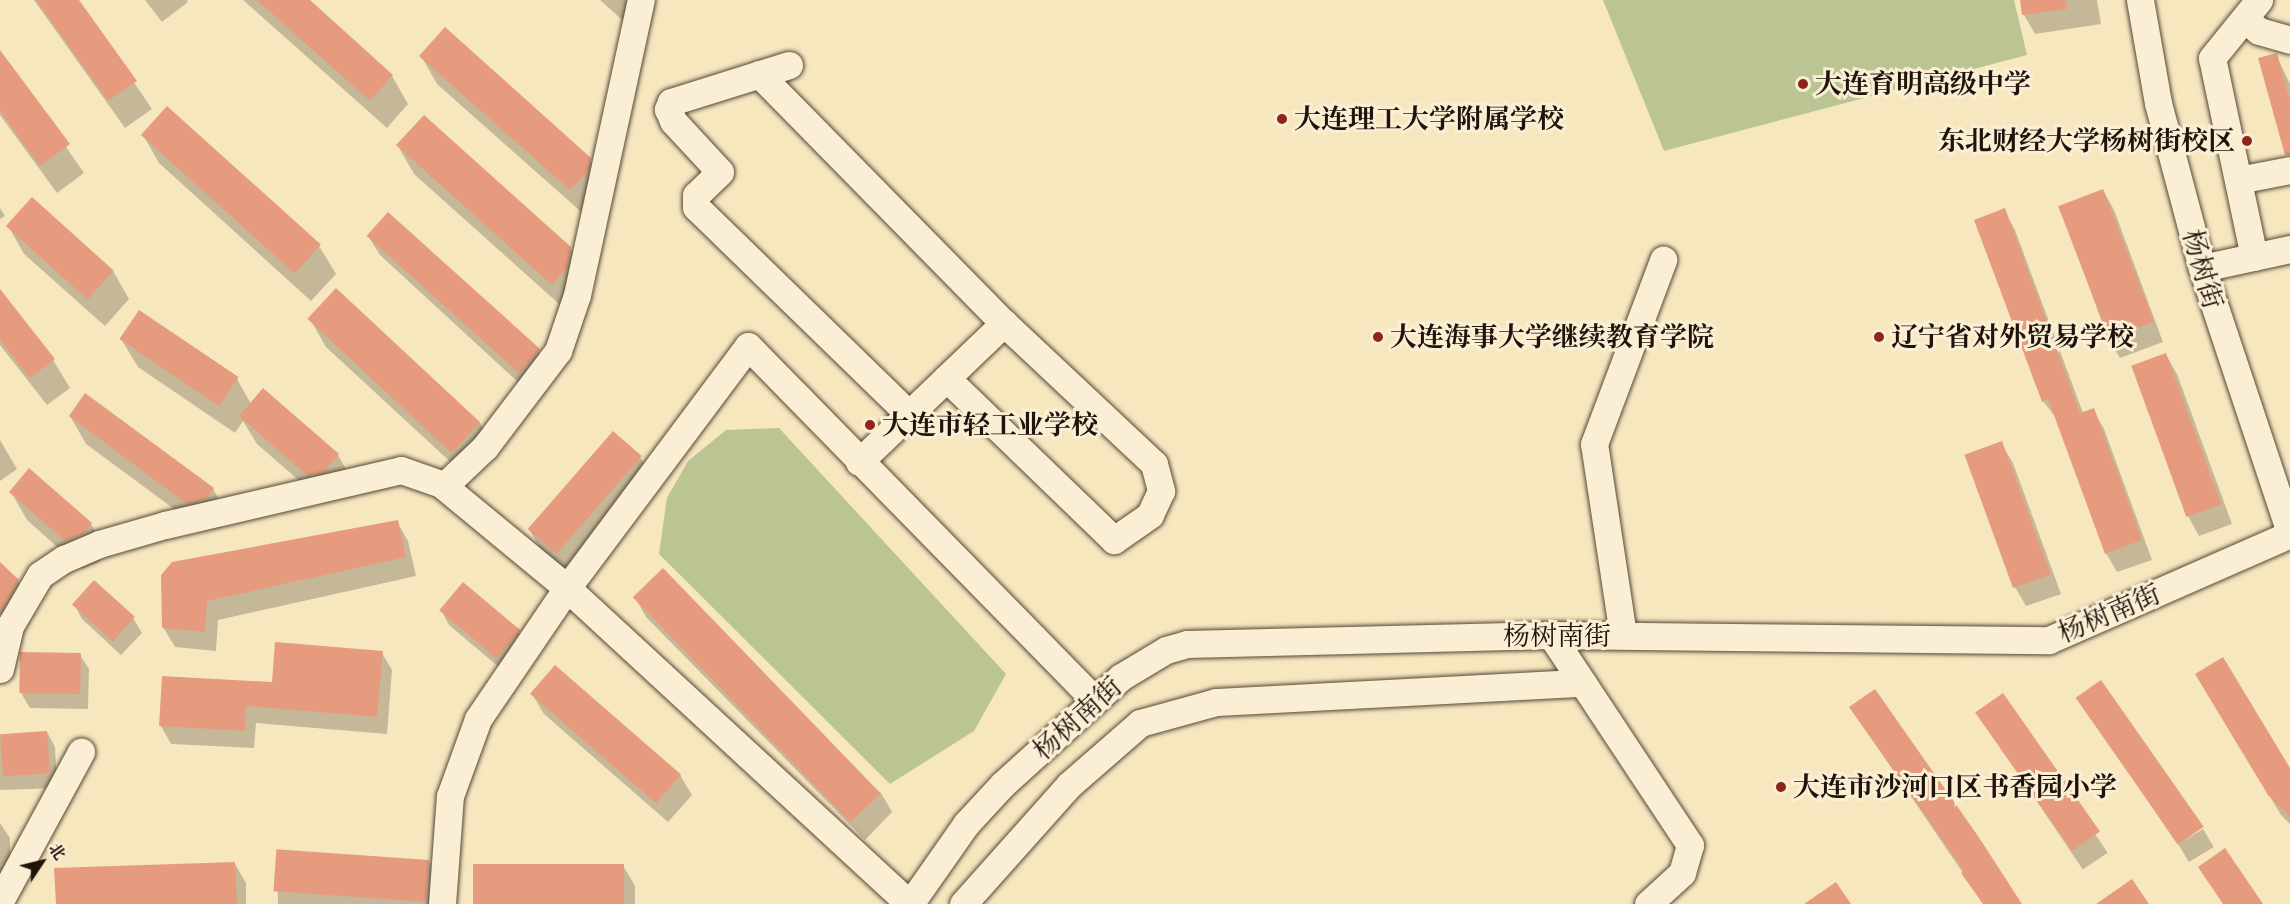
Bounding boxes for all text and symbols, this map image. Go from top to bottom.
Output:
place label: 大连育明高级中学 [1815,68,2031,100]
marker: 大连育明高级中学 [1796,77,1810,91]
place label: 大连理工大学附属学校 [1294,103,1564,135]
marker: 大连理工大学附属学校 [1275,112,1289,126]
place label: 东北财经大学杨树街校区 [1938,125,2235,157]
marker: 东北财经大学杨树街校区 [2240,134,2254,148]
street label: 杨树街 [2176,226,2230,312]
place label: 大连海事大学继续教育学院 [1390,321,1714,353]
place label: 辽宁省对外贸易学校 [1891,321,2134,353]
marker: 大连海事大学继续教育学院 [1371,330,1385,344]
marker: 辽宁省对外贸易学校 [1872,330,1886,344]
place label: 大连市轻工业学校 [882,409,1098,441]
marker: 大连市轻工业学校 [863,418,877,432]
street label: 杨树南街 [2053,577,2165,649]
street label: 杨树南街 [1503,620,1611,652]
street label: 杨树南街 [1026,670,1128,766]
place label: 大连市沙河口区书香园小学 [1793,771,2117,803]
marker: 大连市沙河口区书香园小学 [1774,780,1788,794]
north arrow [12,832,72,892]
text: 北 [44,839,70,864]

